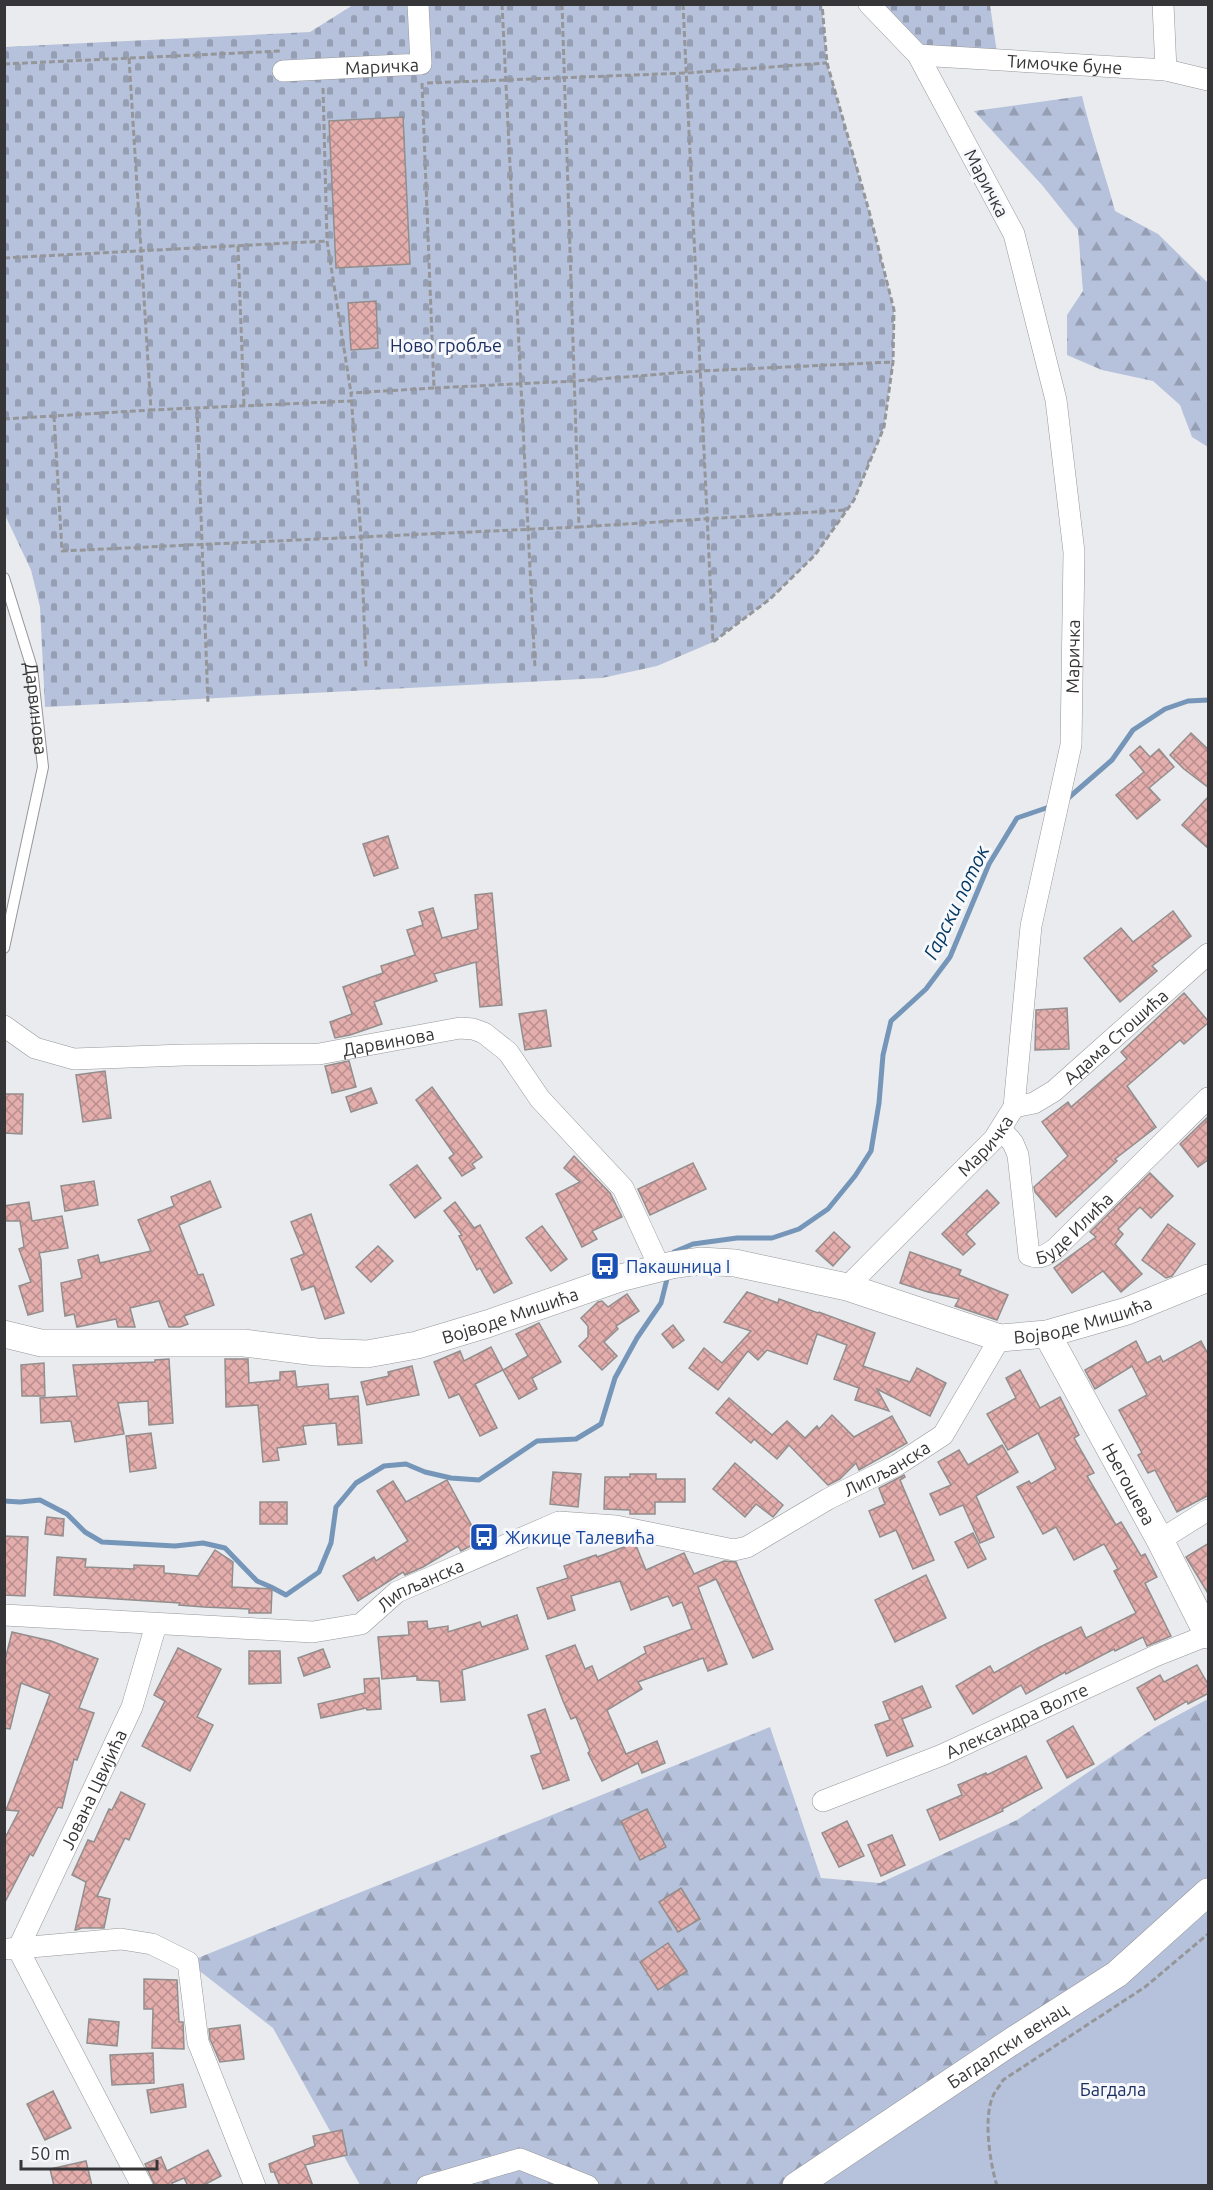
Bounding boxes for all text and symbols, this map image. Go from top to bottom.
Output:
street label: Тимочке буне [1006,50,1123,77]
street label: Маричка [344,54,419,78]
street label: Маричка [961,146,1013,220]
park label: Ново гробље [390,335,502,355]
street label: Маричка [1062,619,1083,694]
street label: Дарвинова [21,661,52,756]
water label: Гарски поток [918,841,994,963]
street label: Адама Стошића [1059,985,1172,1088]
street label: Дарвинова [341,1023,436,1060]
street label: Маричка [953,1111,1016,1180]
street label: Буде Илића [1034,1188,1116,1268]
bus stop icon: Пакашница I [589,1250,621,1282]
place label: Пакашница I [626,1256,730,1276]
street label: Војводе Мишића [439,1283,581,1347]
street label: Војводе Мишића [1013,1292,1155,1347]
street label: Липљанска [840,1436,933,1500]
street label: Његошева [1099,1440,1160,1528]
bus stop icon: Жикице Талевића [468,1521,500,1553]
place label: Жикице Талевића [505,1527,655,1547]
street label: Липљанска [372,1554,467,1615]
street label: Александра Волте [942,1679,1091,1762]
street label: Јована Цвијића [56,1726,130,1853]
street label: Багдалски венац [943,1998,1071,2092]
park label: Багдала [1080,2079,1146,2099]
scale bar [21,2133,158,2171]
text: 50 m [30,2143,70,2163]

